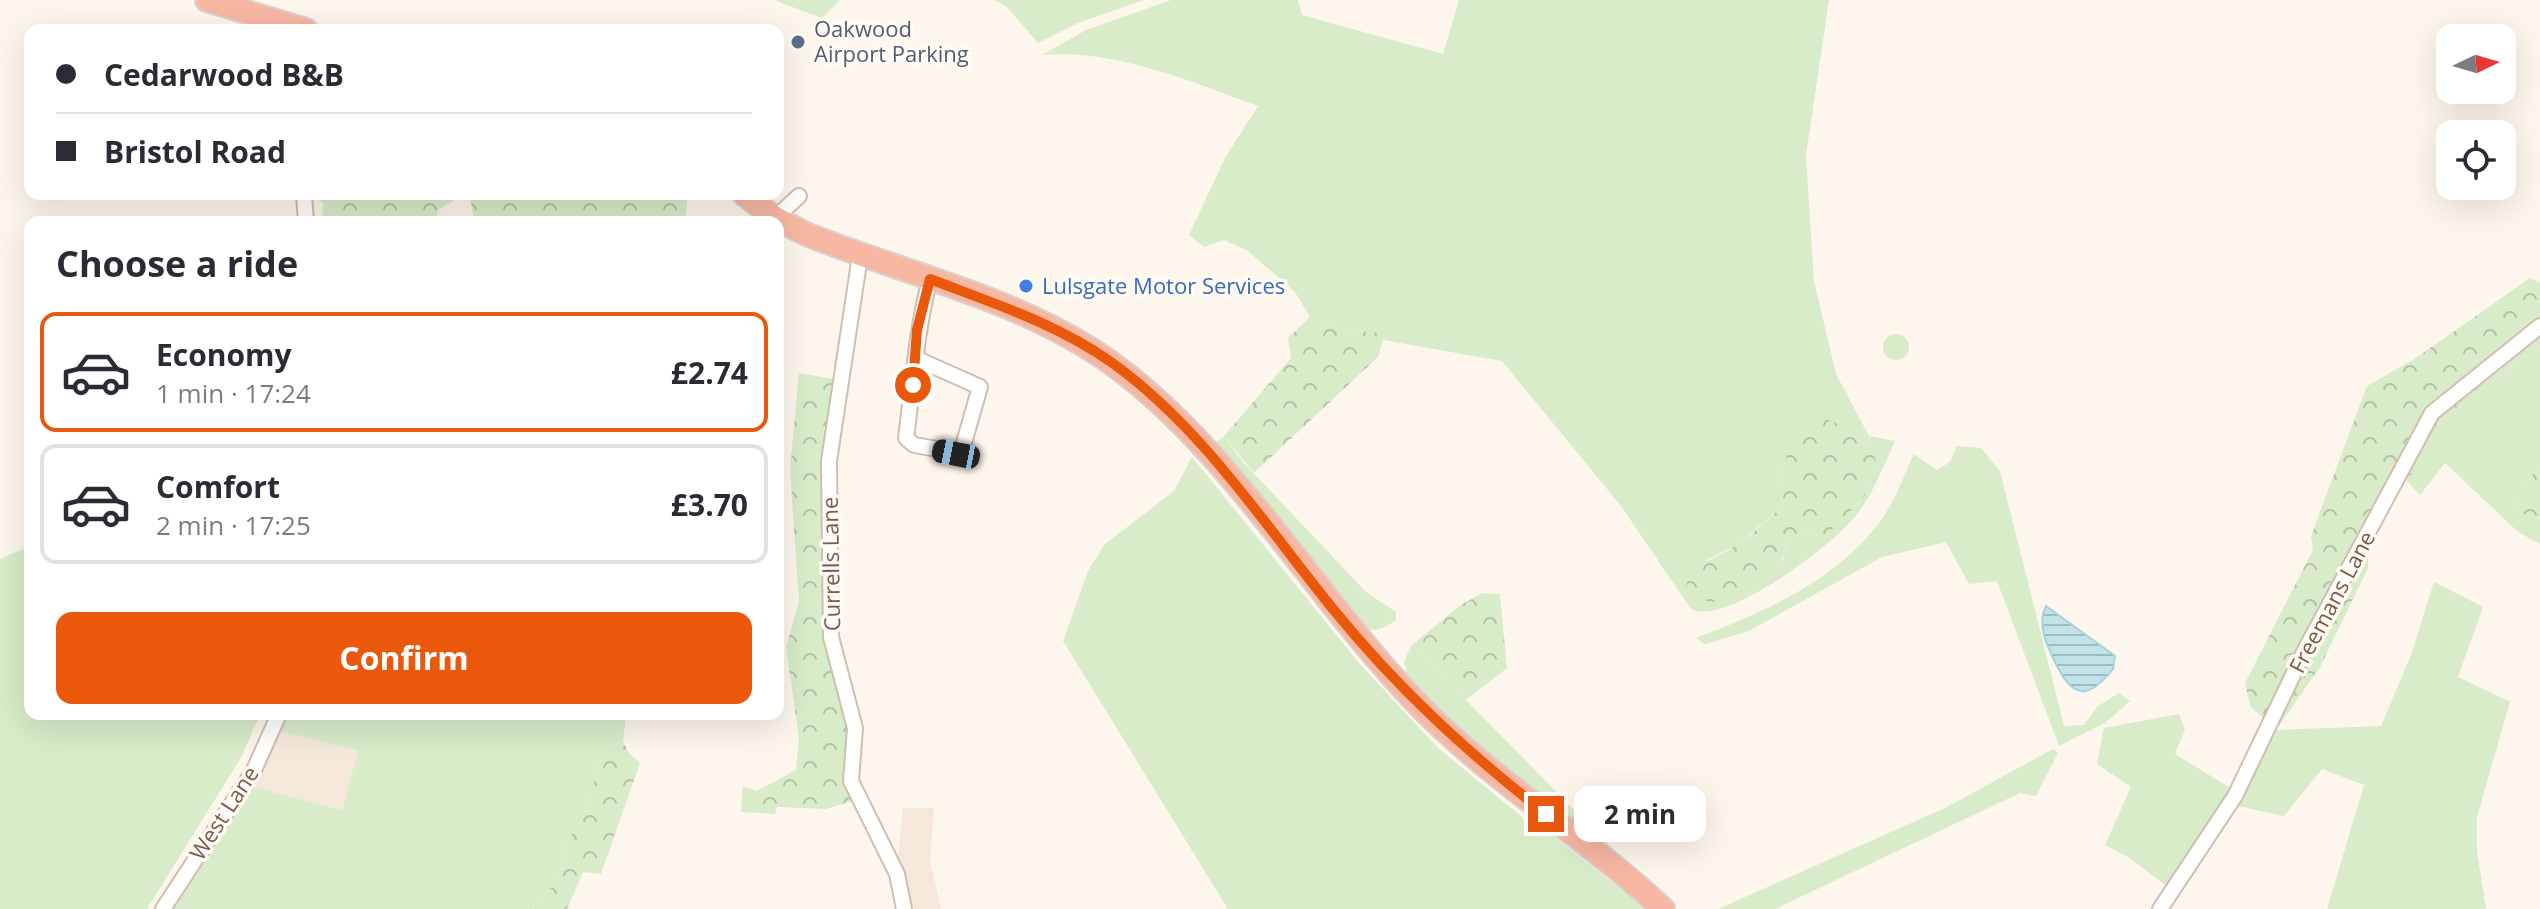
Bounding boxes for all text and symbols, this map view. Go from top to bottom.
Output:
place label: Oakwood Airport Parking [814,13,969,68]
north arrow [2436,24,2516,104]
map controls [2436,24,2516,200]
marker: Oakwood Airport Parking [789,33,807,51]
text: Cedarwood B&B [104,54,344,95]
button: locate [2436,120,2516,200]
text: Bristol Road [104,131,286,172]
text: Choose a ride [56,239,298,288]
place label: Lulsgate Motor Services [1042,270,1285,300]
marker: Lulsgate Motor Services [1017,277,1035,295]
text: Economy [156,334,292,375]
icon: car [60,336,132,408]
text: £2.74 [671,352,748,393]
route start [895,367,931,403]
text: 1 min · 17:24 [156,375,311,411]
car [930,438,982,470]
text: Comfort [156,466,280,507]
icon: car [60,468,132,540]
text: £3.70 [671,484,748,525]
street label: Currells Lane [814,496,846,632]
text: 2 min · 17:25 [156,507,311,543]
street label: Freemans Lane [2281,525,2381,678]
button: Confirm [56,612,752,704]
street label: West Lane [182,760,265,865]
callout: 2 min [1574,786,1706,842]
route end [1528,796,1564,832]
text: 2 min [1604,796,1676,832]

